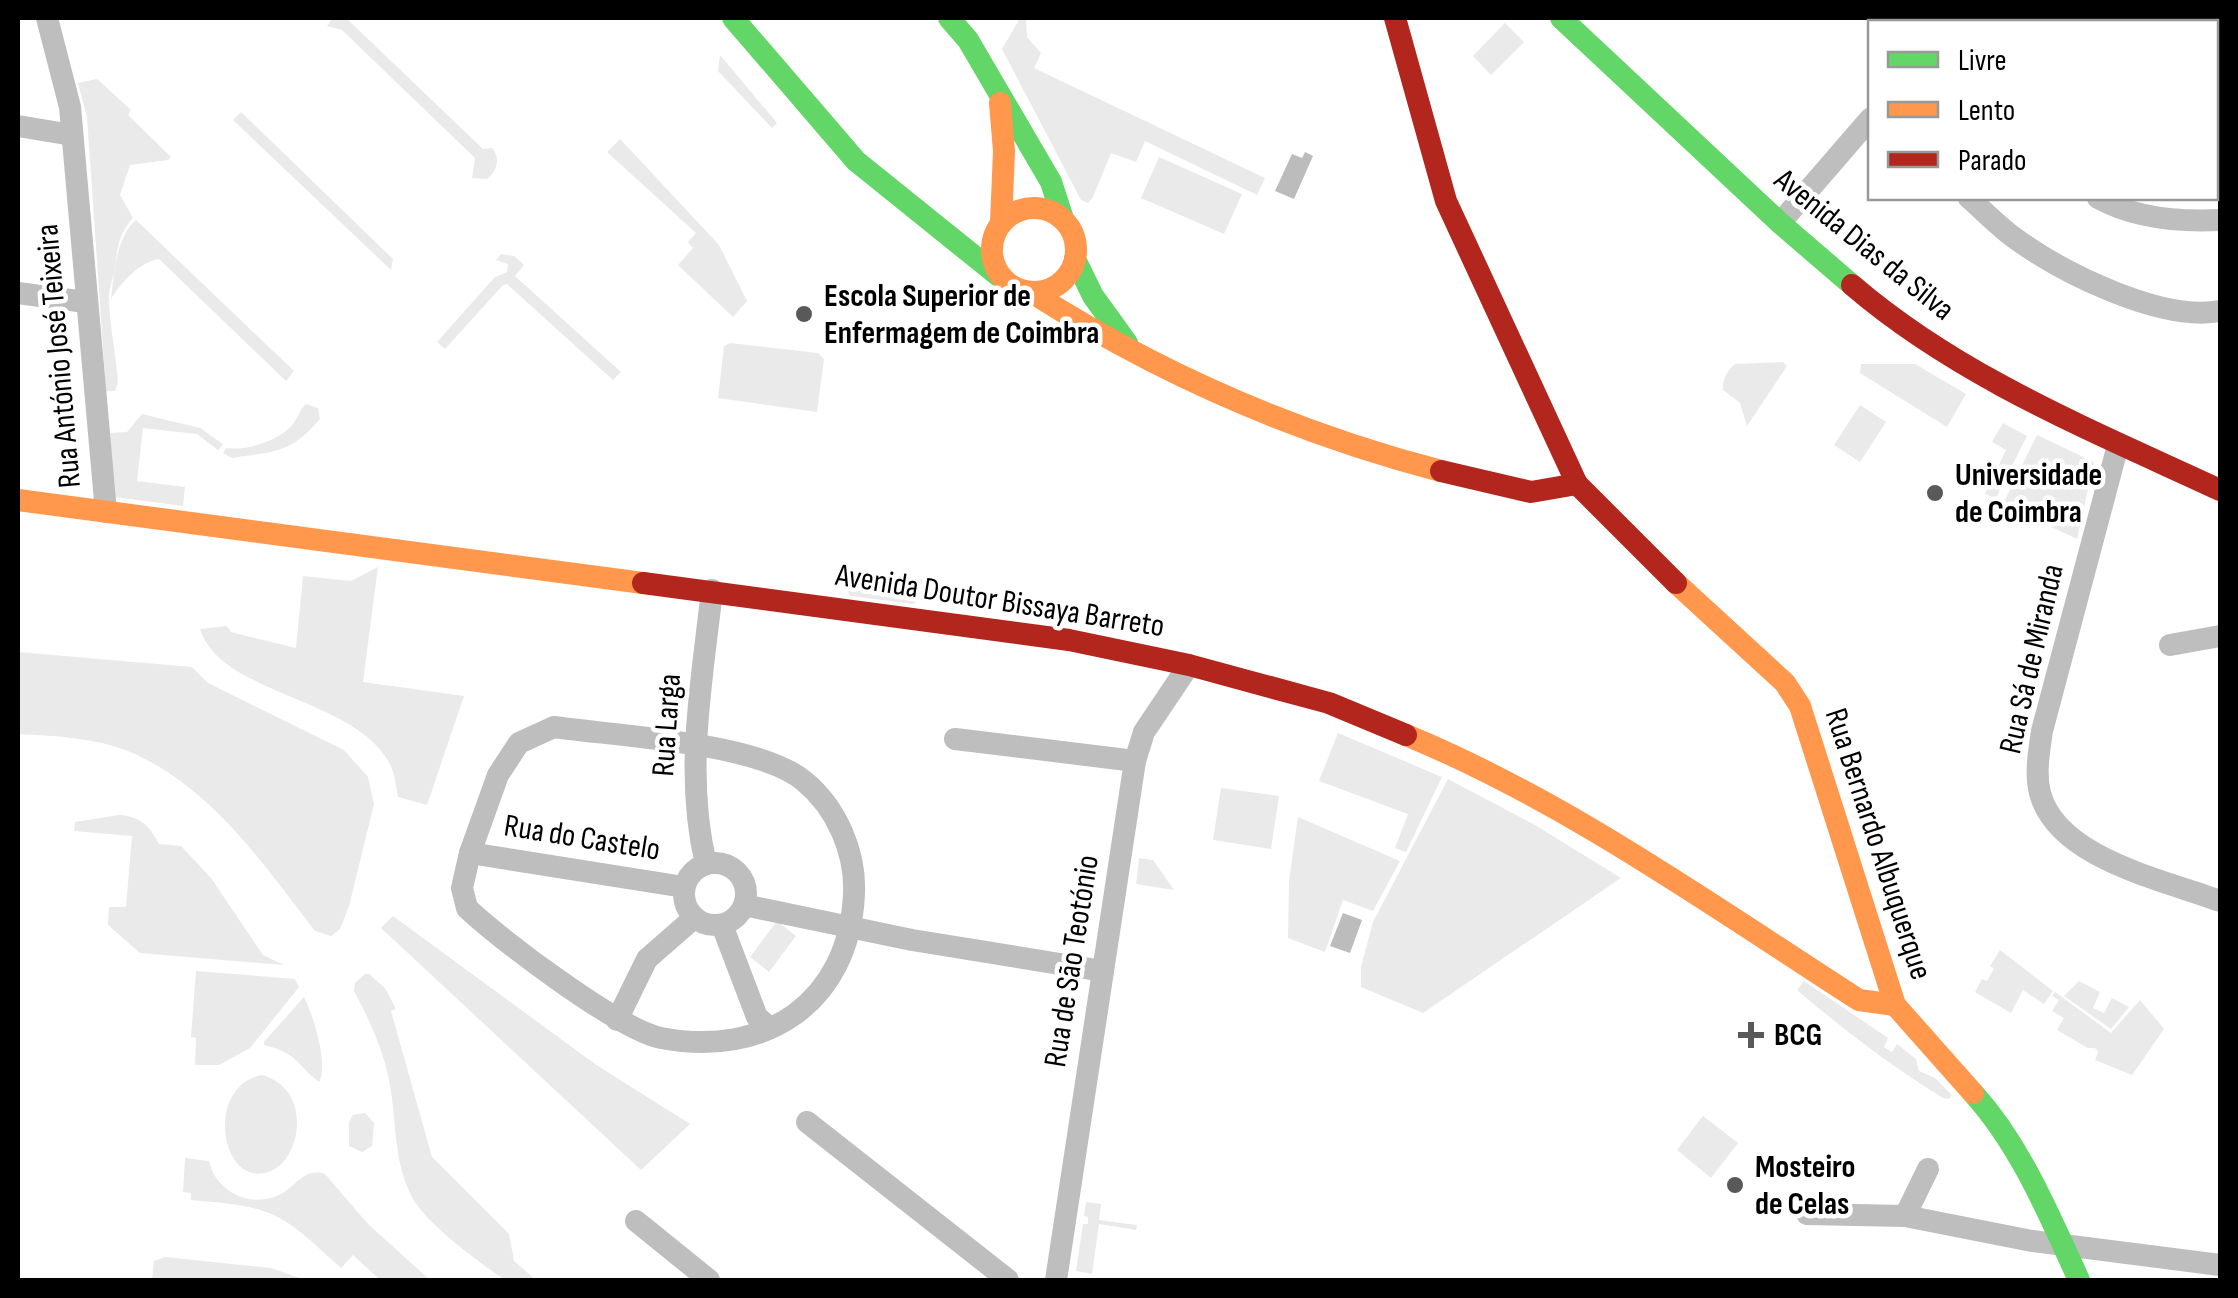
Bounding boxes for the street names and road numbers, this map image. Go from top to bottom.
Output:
street label: Avenida Dias da Silva [1766,160,1962,329]
street label: Rua António José Teixeira [28,222,90,490]
street label: Avenida Doutor Bissaya Barreto [832,556,1167,646]
street label: Rua Sá de Miranda [1991,560,2073,758]
street label: Rua Larga [644,672,690,778]
street label: Rua Bernardo Albuquerque [1816,704,1940,984]
street label: Rua do Castelo [501,806,663,870]
street label: Rua de São Teotónio [1036,852,1108,1070]

